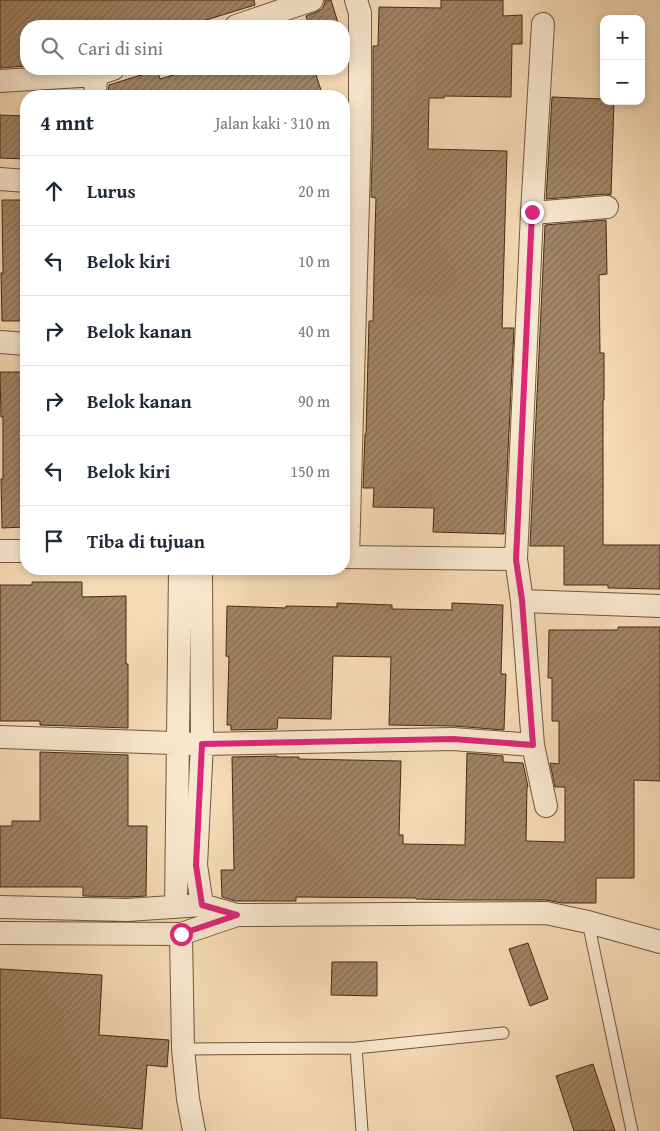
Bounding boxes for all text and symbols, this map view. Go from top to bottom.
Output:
map controls [600,15,645,105]
button: + [600,15,645,60]
search box [20,20,350,75]
icon: search [38,34,66,62]
text: Cari di sini [78,34,163,62]
button: − [600,60,645,105]
text: 4 mnt [40,107,94,138]
text: Jalan kaki · 310 m [215,111,330,135]
icon: ahead [40,177,68,205]
text: Lurus [87,177,136,205]
text: 20 m [298,179,330,203]
route end [521,201,544,224]
icon: left [40,247,68,275]
text: Belok kiri [87,247,170,275]
text: 10 m [298,249,330,273]
icon: right [40,317,68,345]
text: Belok kanan [87,317,192,345]
text: 40 m [298,319,330,343]
icon: right [40,387,68,415]
text: Belok kanan [87,387,192,415]
text: 90 m [298,389,330,413]
icon: left [40,457,68,485]
text: Belok kiri [87,457,170,485]
text: 150 m [290,459,330,483]
icon: arrive [40,527,68,555]
text: Tiba di tujuan [87,527,205,555]
route start [170,923,193,946]

